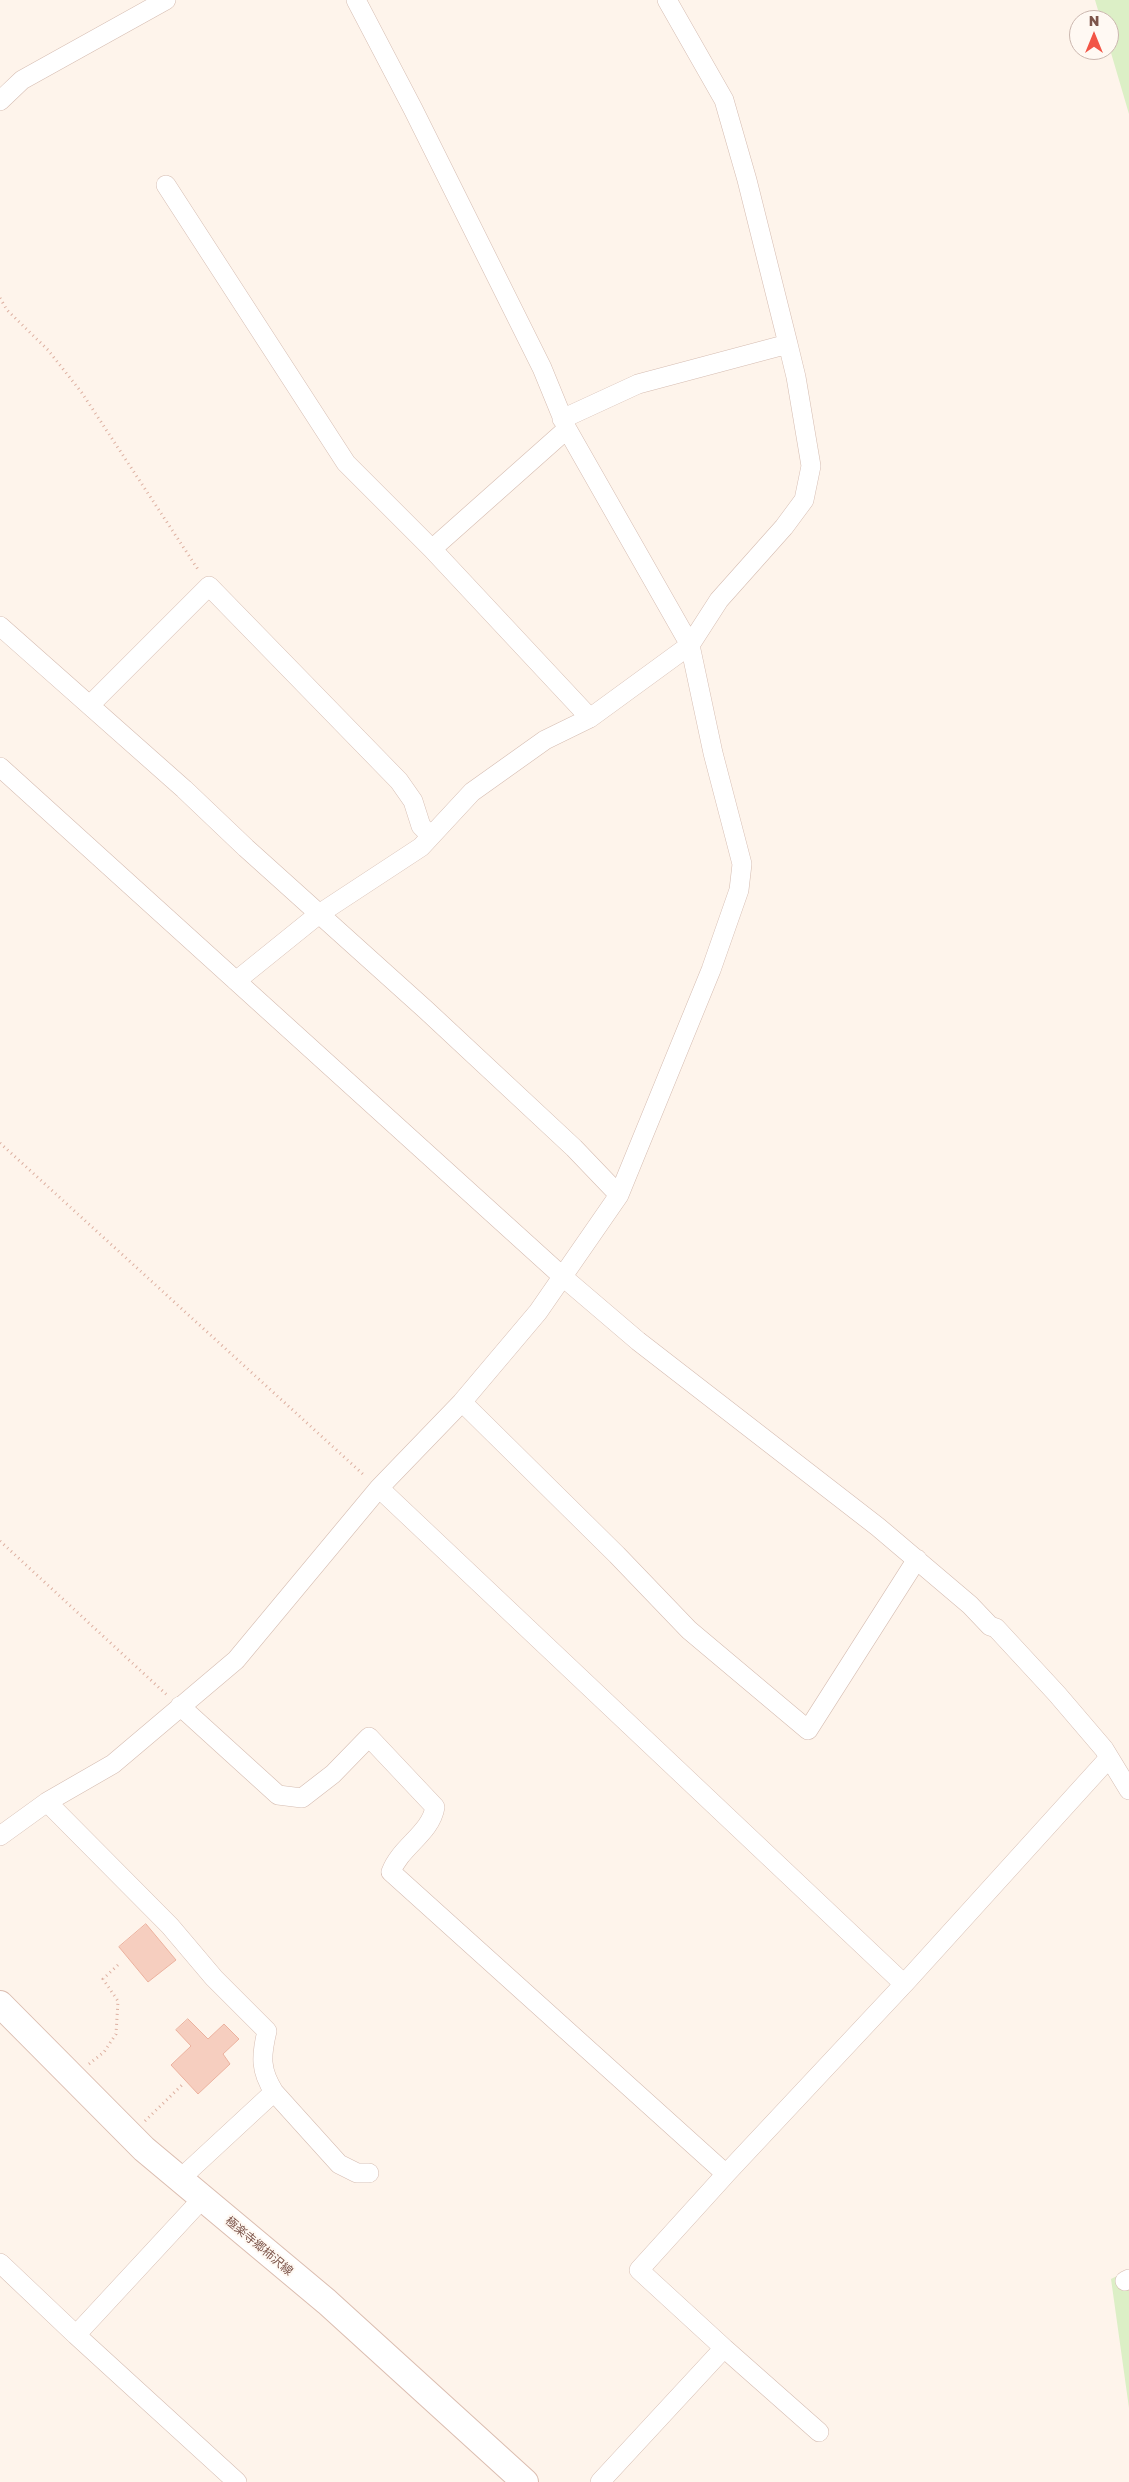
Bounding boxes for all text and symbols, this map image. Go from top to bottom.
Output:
north arrow [1069,10,1119,60]
text: N [1089,12,1099,29]
street label: 極楽寺郷柿沢線 [222,2213,296,2279]

